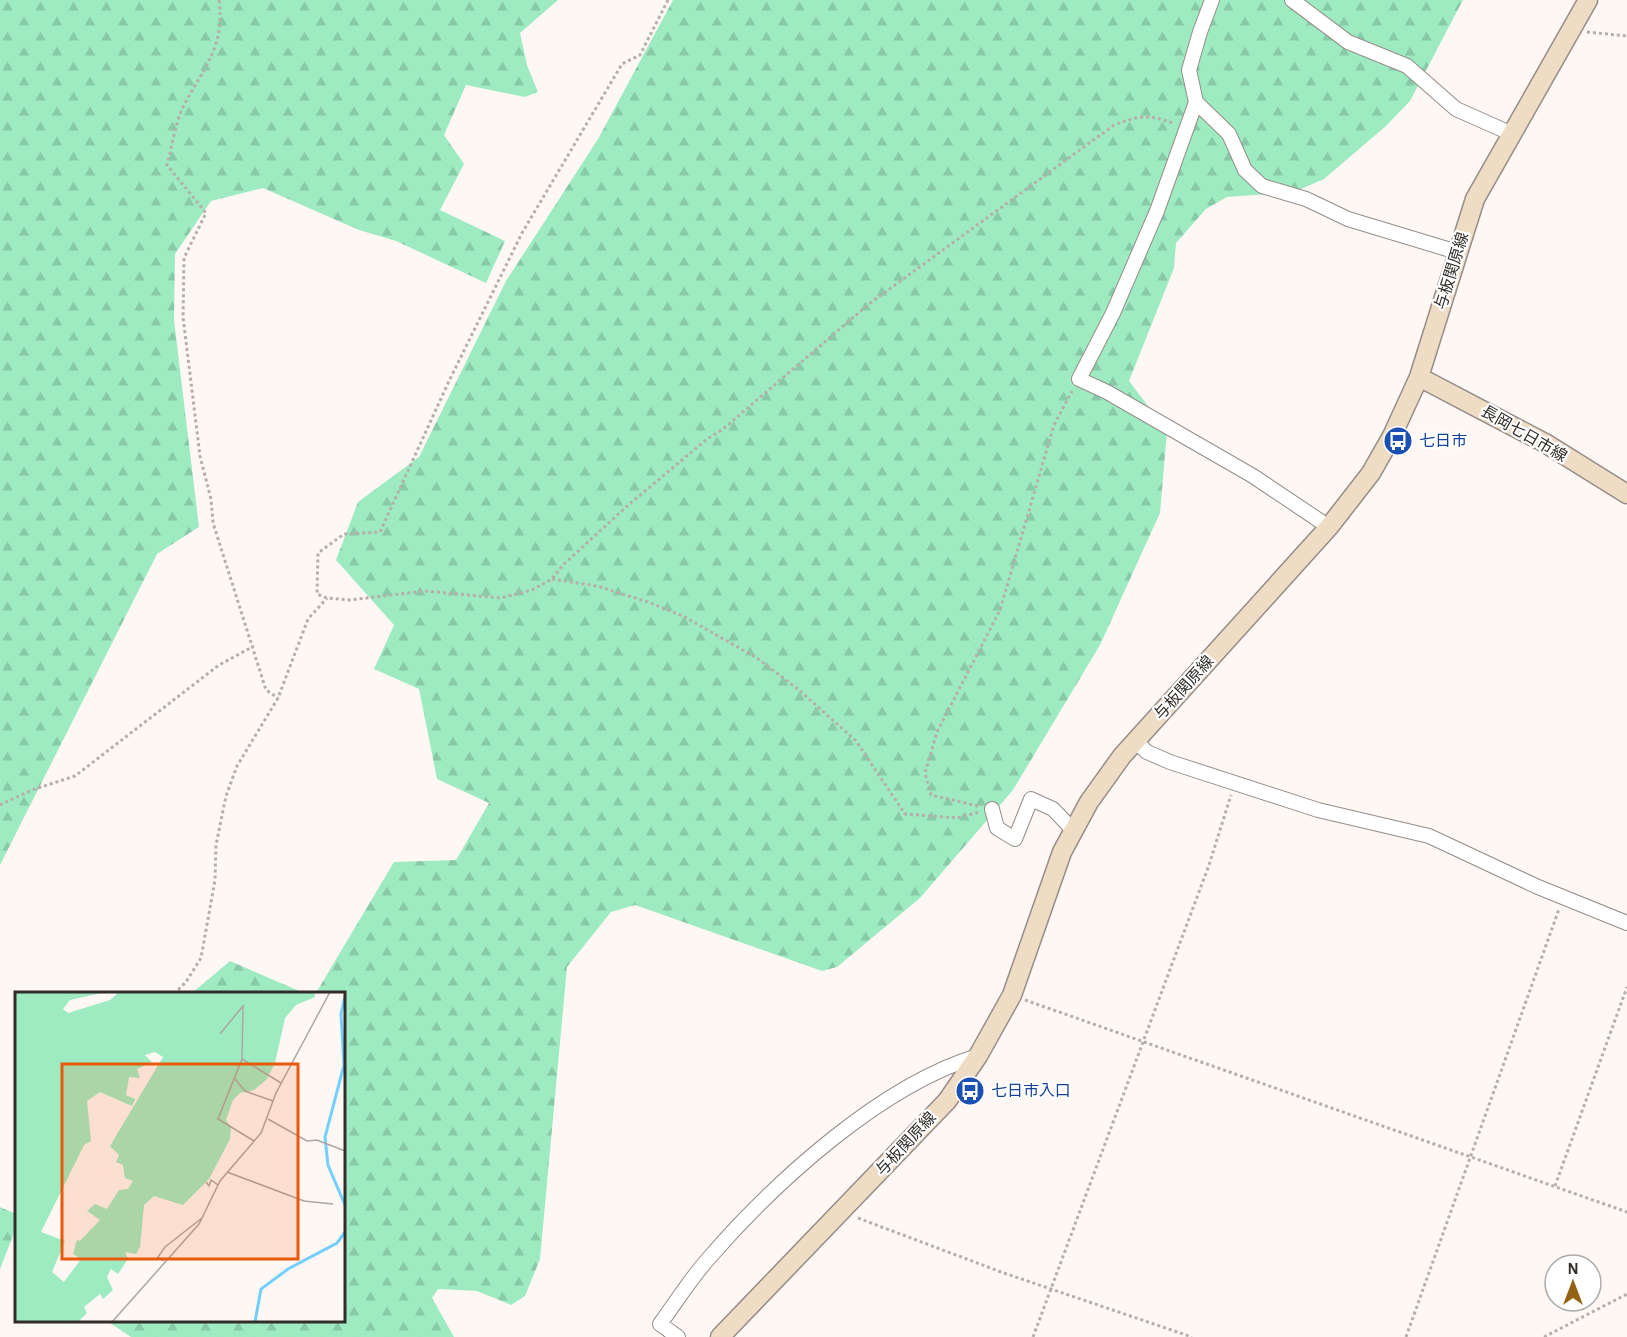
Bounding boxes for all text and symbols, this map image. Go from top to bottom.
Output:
street label: 与板関原線 [1432,230,1471,312]
street label: 長岡七日市線 [1478,402,1570,465]
bus stop icon: 七日市 [1382,425,1414,457]
place label: 七日市 [1419,433,1467,449]
street label: 与板関原線 [1151,652,1217,723]
inset map [15,992,345,1322]
bus stop icon: 七日市入口 [954,1075,986,1107]
place label: 七日市入口 [991,1083,1071,1099]
street label: 与板関原線 [872,1109,939,1179]
north arrow [1543,1253,1603,1313]
text: N [1567,1261,1579,1277]

